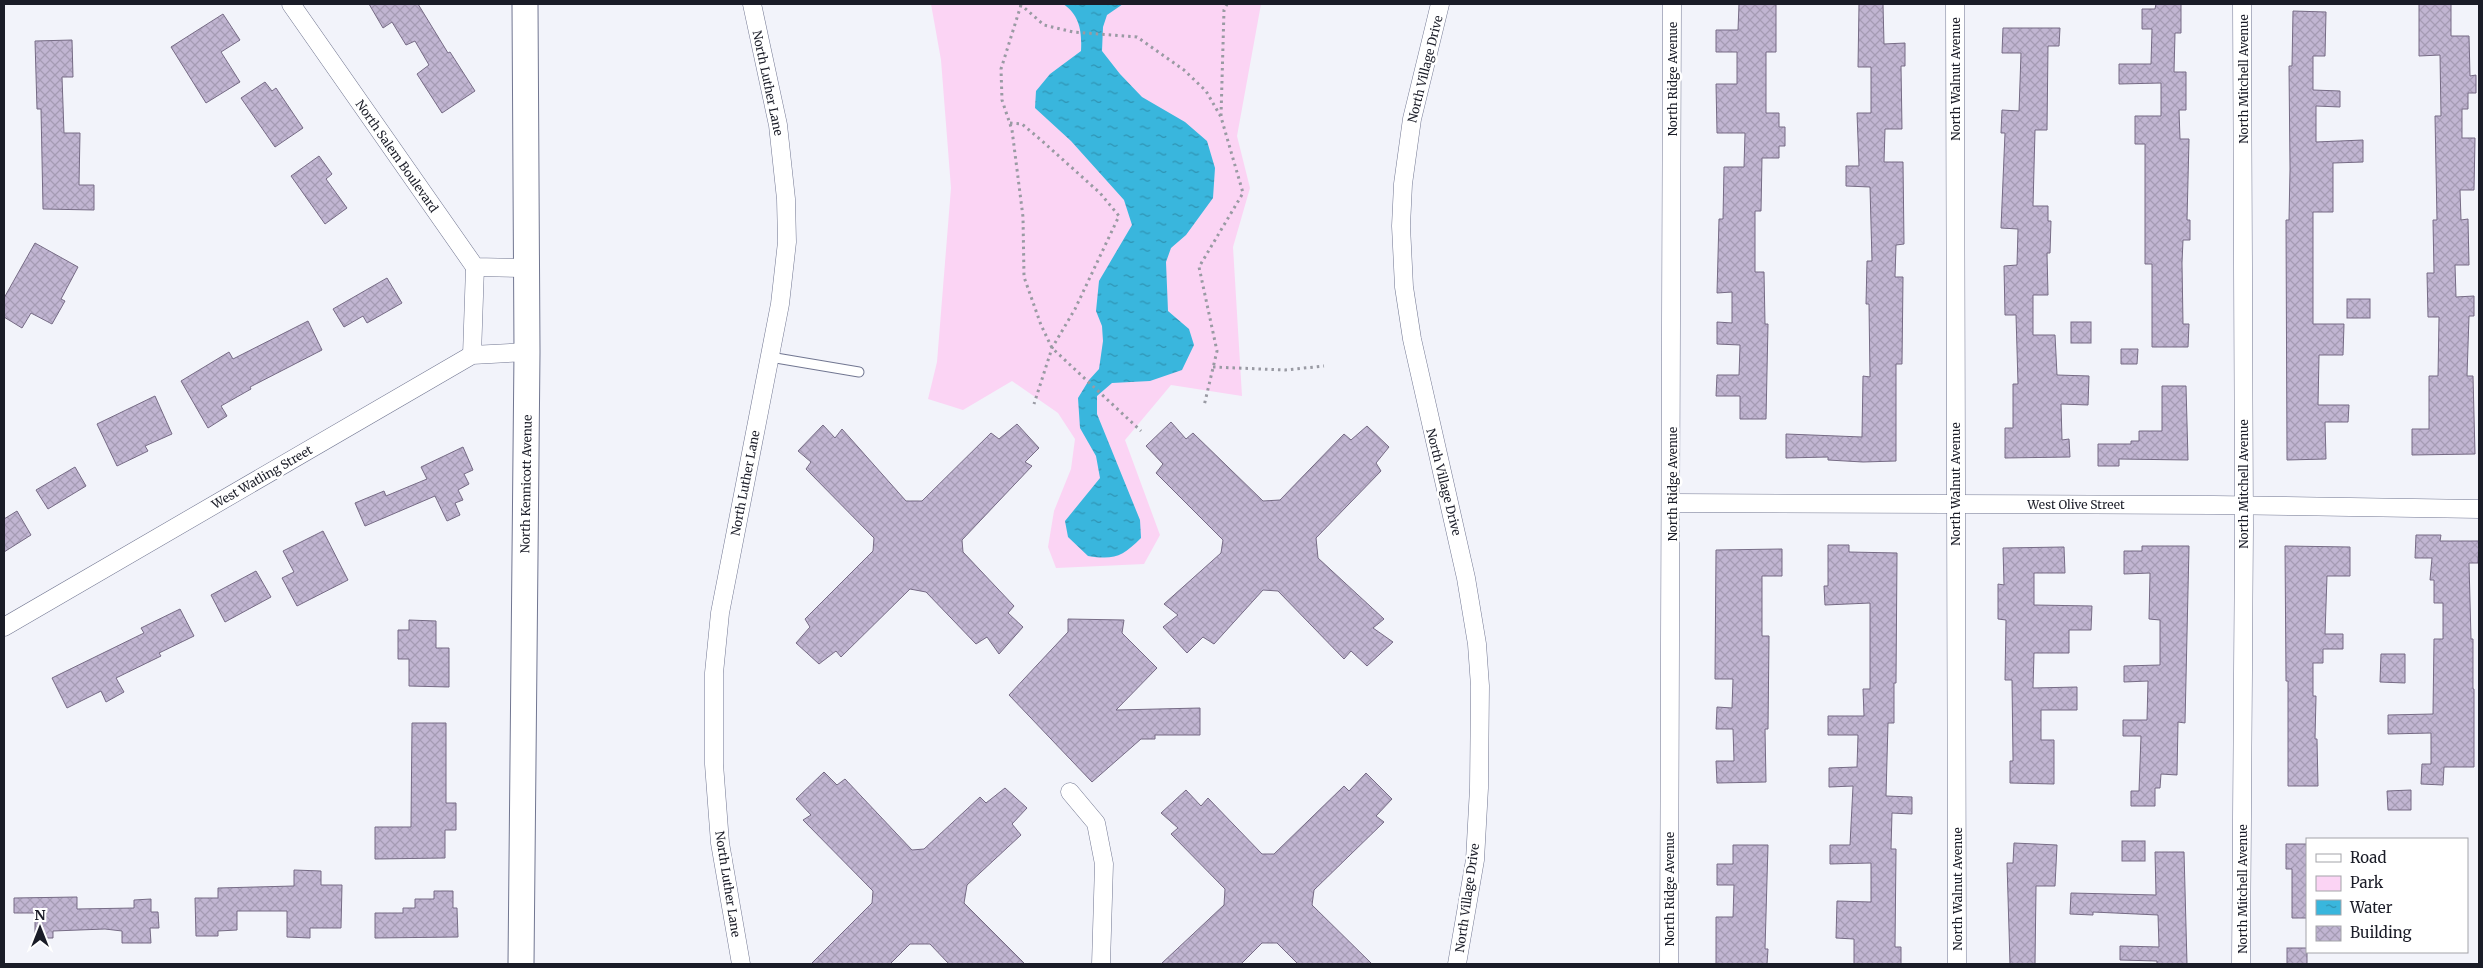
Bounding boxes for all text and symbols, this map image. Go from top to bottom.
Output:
street label: North Village Drive [1404,14,1446,124]
street label: North Mitchell Avenue [2236,14,2251,144]
street label: North Walnut Avenue [1948,17,1963,141]
street label: North Ridge Avenue [1665,22,1680,136]
street label: North Luther Lane [750,29,786,137]
street label: North Salem Boulevard [352,97,442,215]
street label: North Kennicott Avenue [517,415,535,553]
street label: North Mitchell Avenue [2236,419,2251,549]
street label: North Walnut Avenue [1948,422,1963,546]
street label: North Village Drive [1423,427,1465,537]
street label: North Ridge Avenue [1665,427,1680,541]
street label: North Luther Lane [727,429,763,537]
street label: West Watling Street [208,442,315,512]
street label: West Olive Street [2026,497,2125,512]
street label: North Mitchell Avenue [2235,824,2250,954]
street label: North Walnut Avenue [1950,827,1965,951]
street label: North Luther Lane [712,830,744,938]
street label: North Ridge Avenue [1662,832,1677,946]
legend [2306,838,2468,953]
street label: North Village Drive [1452,842,1482,954]
text: Road [2350,848,2386,867]
text: Park [2350,873,2384,892]
text: Water [2349,898,2393,917]
north arrow [15,903,65,953]
text: N [34,906,46,924]
text: Building [2350,923,2412,942]

